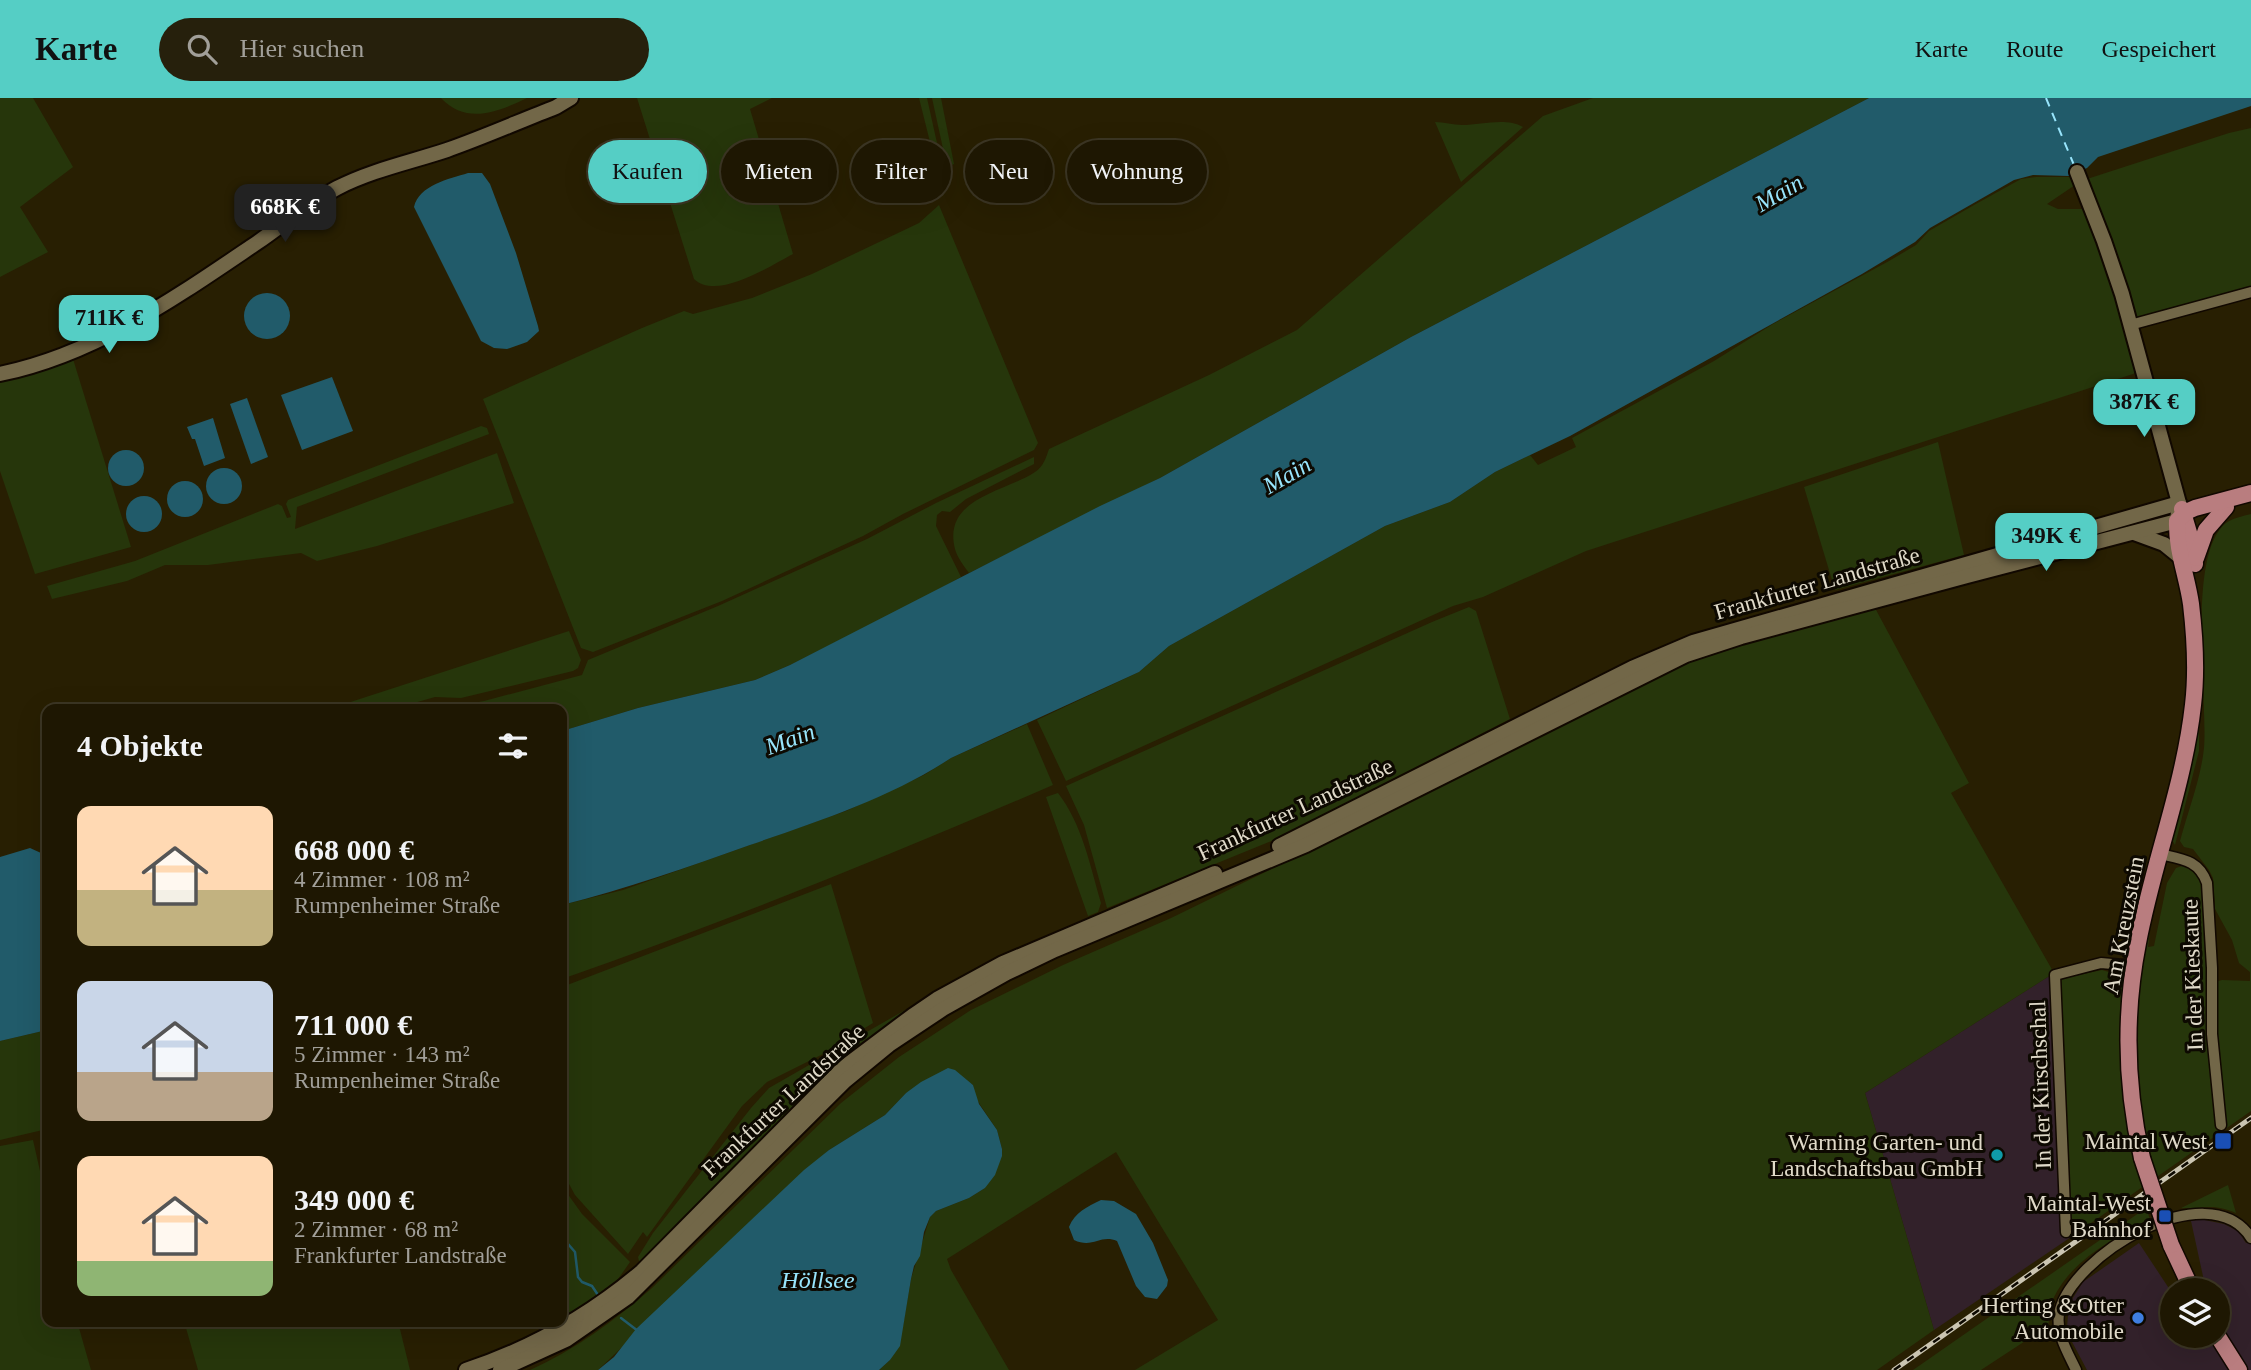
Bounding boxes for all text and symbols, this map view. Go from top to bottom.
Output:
search box [159,18,649,81]
icon: search [183,30,221,68]
text: Karte [35,31,117,67]
text: Hier suchen [239,34,364,63]
text: Karte [1915,36,1968,62]
text: Route [2006,36,2063,62]
text: Gespeichert [2101,36,2216,62]
chip: Kaufen [588,140,707,203]
chip: Mieten [721,140,837,203]
chip: Filter [851,140,951,203]
chip: Neu [965,140,1053,203]
chip: Wohnung [1067,140,1207,203]
water label: Main [1750,169,1807,217]
pin: 668K € [228,184,342,244]
text: 668K € [250,194,320,219]
pin: 711K € [52,296,166,355]
text: 711K € [75,305,143,330]
pin: 387K € [2087,380,2201,439]
text: 387K € [2109,389,2179,414]
water label: Main [1258,451,1315,499]
pin: 349K € [1989,514,2103,573]
text: 349K € [2011,523,2081,548]
street label: Frankfurter Landstraße [1711,542,1923,625]
water label: Main [761,718,818,760]
icon: filters [494,727,532,765]
text: 4 Objekte [77,729,203,762]
street label: Frankfurter Landstraße [1194,753,1397,866]
text: 668 000 € [294,833,414,866]
icon: home [133,834,217,918]
street label: Am Kreuzstein [2098,854,2149,996]
text: 4 Zimmer · 108 m² [294,867,470,892]
text: Rumpenheimer Straße [294,893,500,918]
street label: In der Kieskaute [2177,899,2208,1051]
street label: In der Kirschschal [2025,1000,2056,1170]
text: 711 000 € [294,1008,412,1041]
icon: home [133,1009,217,1093]
street label: Frankfurter Landstraße [697,1019,870,1182]
text: 5 Zimmer · 143 m² [294,1042,470,1067]
text: Rumpenheimer Straße [294,1068,500,1093]
place label: Maintal West [2085,1129,2208,1154]
place label: Warning Garten- und Landschaftsbau GmbH [1770,1130,1983,1181]
marker: Maintal West [2213,1131,2233,1151]
marker: Warning Garten- und Landschaftsbau GmbH [1989,1147,2005,1163]
text: 349 000 € [294,1183,414,1216]
icon: home [133,1184,217,1268]
place label: Maintal-West Bahnhof [2026,1191,2152,1242]
marker: Maintal-West Bahnhof [2157,1208,2173,1224]
text: 2 Zimmer · 68 m² [294,1217,458,1242]
text: Frankfurter Landstraße [294,1243,507,1268]
water label: Höllsee [780,1267,855,1293]
map controls [2160,1278,2230,1348]
button: layers [2160,1278,2230,1348]
place label: Herting &Otter Automobile [1983,1293,2124,1344]
marker: Herting &Otter Automobile [2130,1310,2146,1326]

